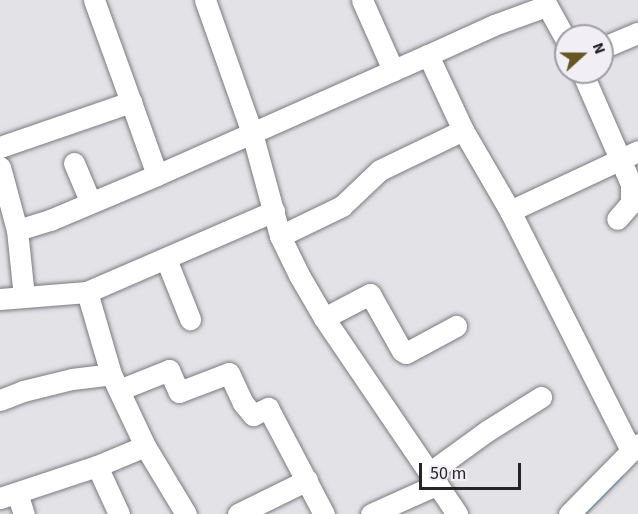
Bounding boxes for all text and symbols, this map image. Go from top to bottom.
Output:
north arrow [554,24,614,84]
text: N [587,39,611,57]
scale bar [422,451,524,489]
text: 50 m [430,461,466,486]

